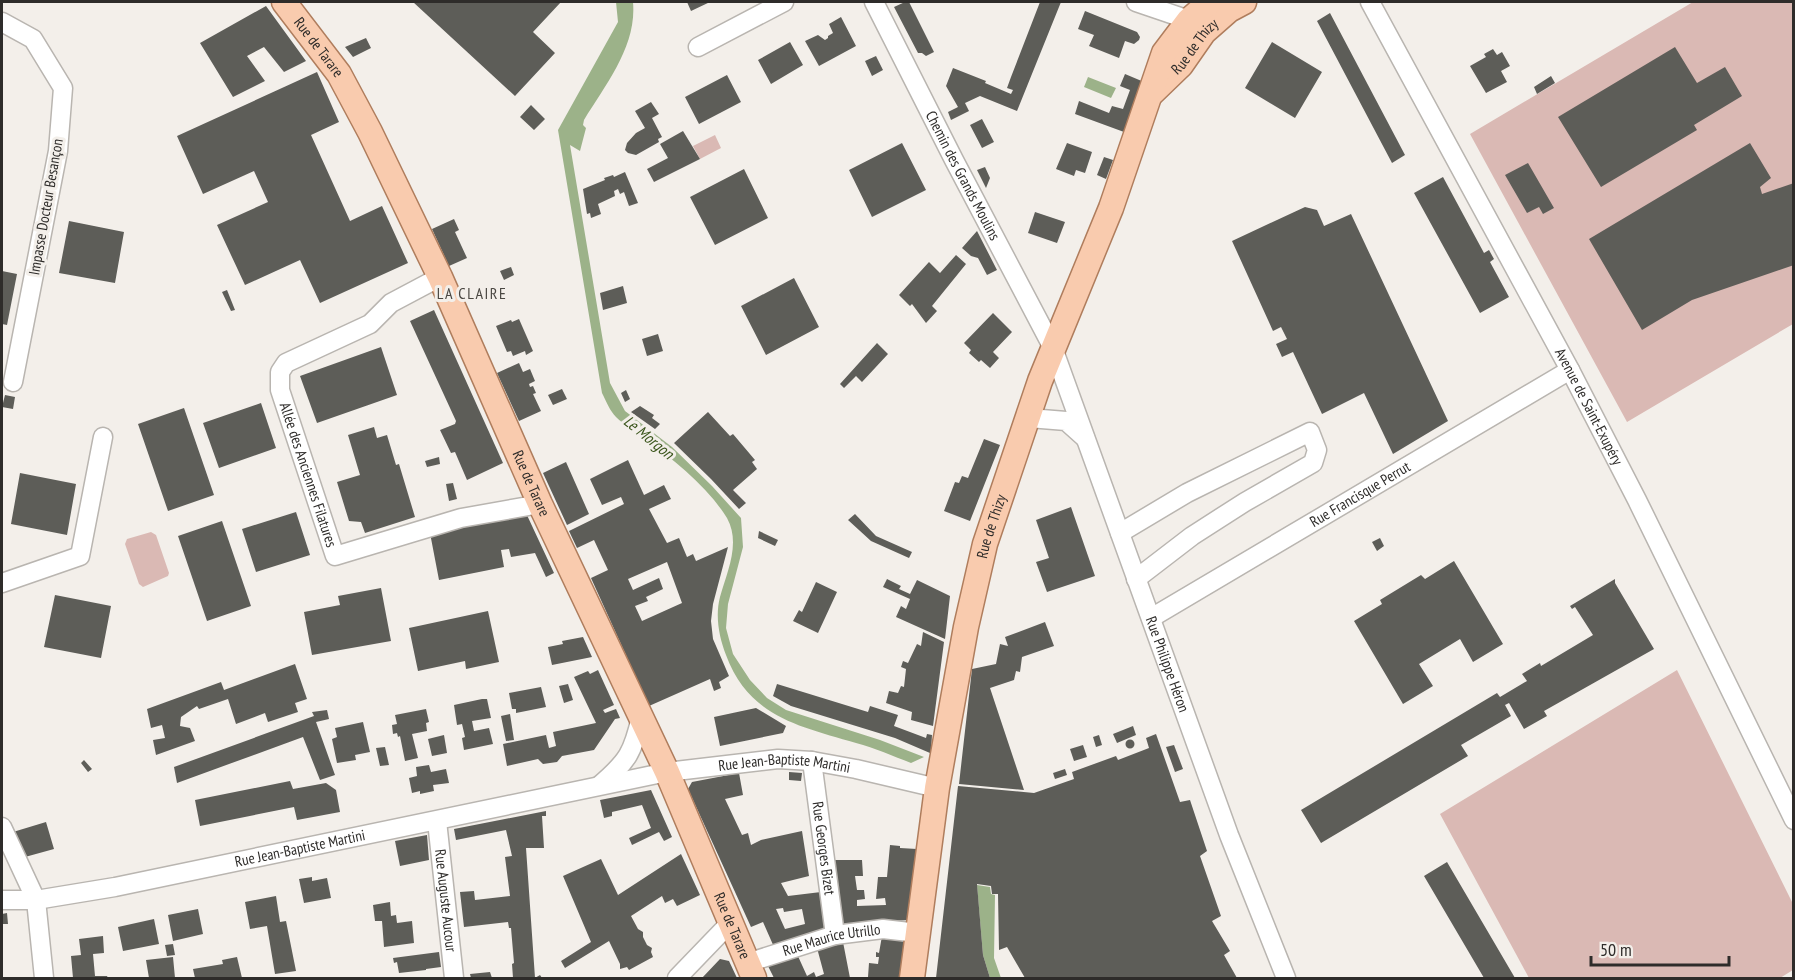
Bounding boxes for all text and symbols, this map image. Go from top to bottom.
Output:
street label: Rue de Tarare [290,13,348,81]
street label: Rue de Thizy [1167,14,1222,78]
street label: Chemin des Grands Moulins [922,108,1005,243]
street label: Impasse Docteur Besançon [24,137,67,277]
district label: LA CLAIRE [437,283,507,303]
street label: Avenue de Saint-Exupéry [1551,345,1627,468]
street label: Allée des Anciennes Filatures [276,400,341,550]
water label: Le Morgon [620,411,679,464]
street label: Rue de Tarare [509,447,555,519]
street label: Rue Francisque Perrut [1306,457,1414,531]
street label: Rue de Thizy [972,491,1010,560]
street label: Rue Philippe Héron [1142,614,1194,715]
street label: Rue Jean-Baptiste Martini [717,749,852,777]
street label: Rue Georges Bizet [808,800,840,896]
street label: Rue Jean-Baptiste Martini [233,825,367,871]
street label: Rue Auguste Aucour [431,848,461,954]
street label: Rue de Tarare [710,889,755,962]
street label: Rue Maurice Utrillo [780,919,881,960]
scale bar [1591,929,1729,967]
text: 50 m [1600,938,1632,961]

